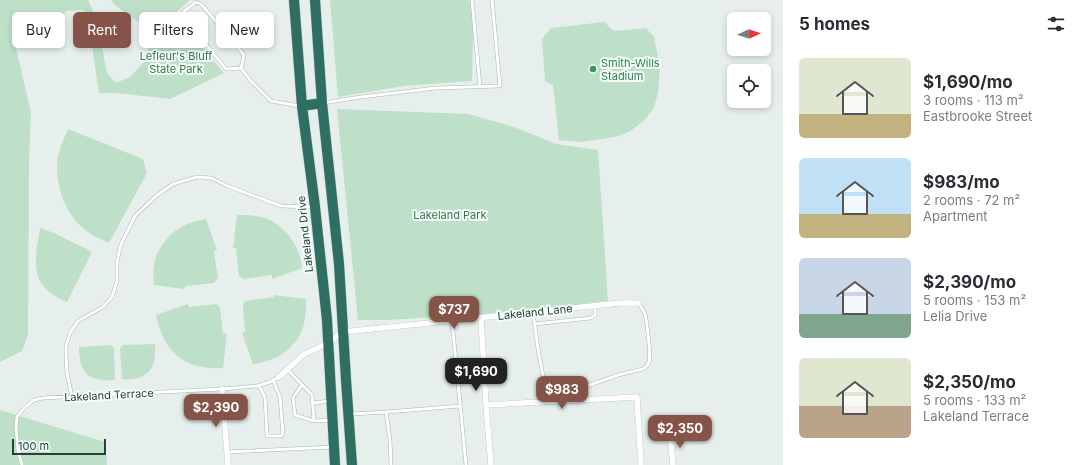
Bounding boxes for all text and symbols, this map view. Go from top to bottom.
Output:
chip: Buy [12,12,65,48]
chip: Rent [73,12,131,48]
chip: Filters [139,12,208,48]
chip: New [216,12,274,48]
north arrow [727,12,771,56]
map controls [727,12,771,108]
icon: filters [1045,13,1067,35]
text: 5 homes [799,14,870,34]
park label: Lefleur's Bluff State Park [140,49,212,76]
place label: Smith-Wills Stadium [601,56,660,83]
marker: Smith-Wills Stadium [588,64,598,74]
button: locate [727,64,771,108]
text: $1,690/mo [923,72,1013,92]
icon: home [831,74,879,122]
text: 3 rooms · 113 m² [923,92,1024,108]
text: Eastbrooke Street [923,108,1032,124]
text: $983/mo [923,172,1000,192]
icon: home [831,174,879,222]
text: 2 rooms · 72 m² [923,192,1020,208]
street label: Lakeland Drive [294,195,316,273]
park label: Lakeland Park [413,208,487,222]
text: Apartment [923,208,988,224]
text: $2,390/mo [923,272,1016,292]
icon: home [831,274,879,322]
text: 5 rooms · 153 m² [923,292,1026,308]
pin: $737 [430,296,478,330]
text: $737 [438,301,470,317]
street label: Lakeland Lane [497,301,573,323]
text: Lelia Drive [923,308,987,324]
pin: $1,690 [443,358,509,392]
text: $1,690 [454,363,498,379]
text: $2,350/mo [923,372,1016,392]
icon: home [831,374,879,422]
pin: $983 [538,376,586,410]
text: $983 [545,381,579,397]
street label: Lakeland Terrace [64,386,154,404]
text: 5 rooms · 133 m² [923,392,1026,408]
pin: $2,390 [183,394,249,428]
text: $2,390 [193,399,239,415]
text: Lakeland Terrace [923,408,1029,424]
pin: $2,350 [647,415,713,449]
text: $2,350 [657,420,703,436]
scale bar [12,437,106,456]
text: 100 m [18,439,49,453]

